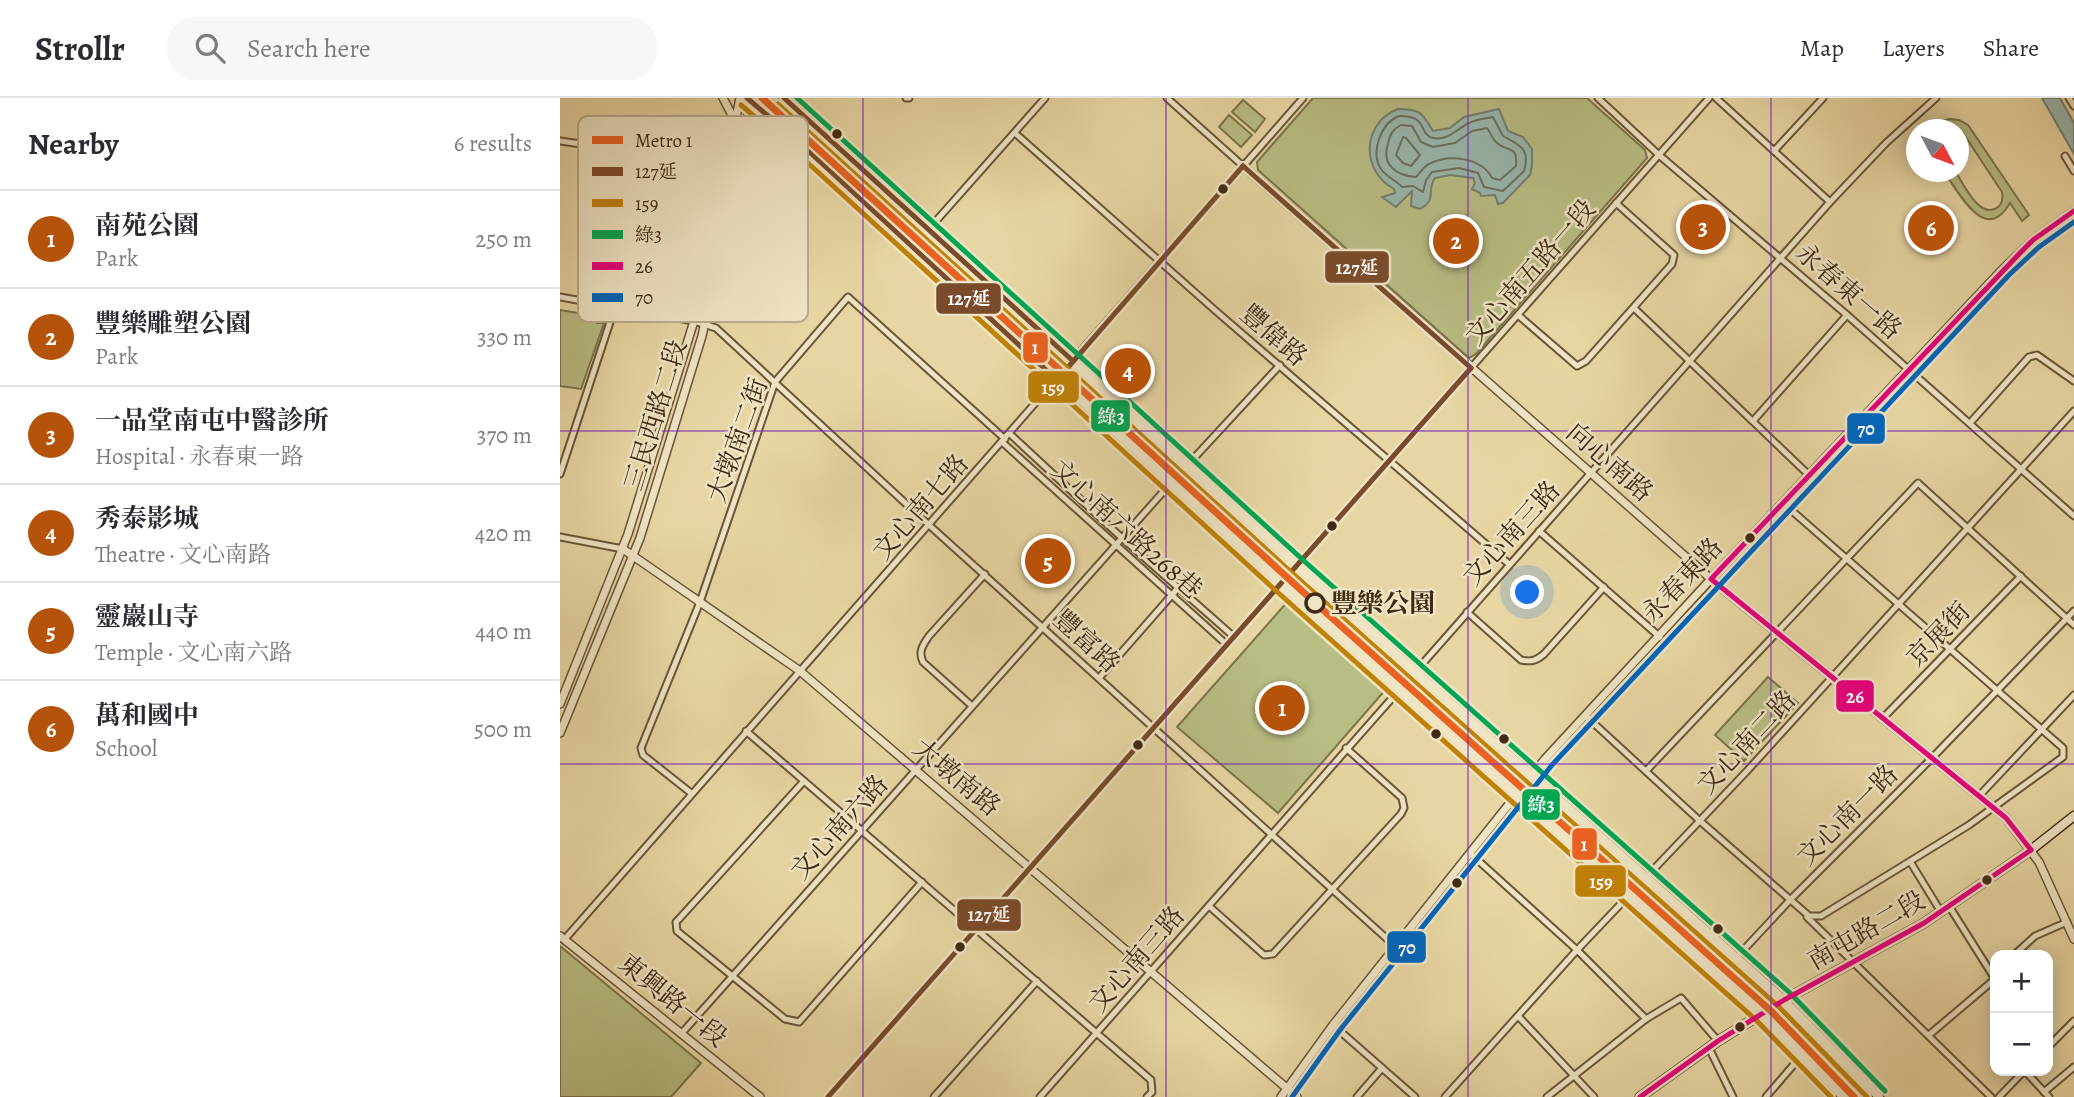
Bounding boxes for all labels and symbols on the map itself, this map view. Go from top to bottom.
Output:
legend [578,116,808,322]
north arrow [1906,119,1969,182]
unlabelled marker [830,127,844,141]
text: Metro 1 [635,128,693,154]
text: 127延 [635,159,678,185]
unlabelled marker [1216,182,1230,196]
text: 159 [635,191,658,217]
street label: 文心南五路一段 [1457,192,1603,352]
pin: 3 [1680,201,1726,253]
pin: 6 [1908,202,1954,254]
pin: 2 [1433,215,1479,267]
text: 綠3 [635,222,662,248]
street label: 永春東一路 [1788,236,1909,347]
line badge: 127延 [1324,250,1390,284]
text: 26 [635,254,653,280]
text: 127延 [1335,255,1379,281]
line badge: 127延 [935,282,1002,315]
text: 70 [635,285,653,311]
text: 127延 [947,286,991,312]
street label: 豐偉路 [1233,297,1315,374]
line badge: 1 [1022,331,1049,364]
street label: 三民西路二段 [616,335,695,495]
text: 1 [1032,335,1039,361]
pin: 4 [1105,345,1151,397]
line badge: 159 [1027,370,1080,404]
street label: 大墩南二街 [699,373,776,507]
text: 159 [1041,375,1065,401]
line badge: 綠3 [1090,399,1131,433]
text: 綠3 [1097,404,1125,430]
line badge: 70 [1846,412,1886,445]
street label: 向心南路 [1559,415,1660,510]
text: 70 [1857,416,1875,442]
street label: 文心南七路 [865,447,976,568]
street label: 文心南六路268巷 [1043,452,1210,607]
street label: 文心南三路 [1455,473,1568,593]
unlabelled marker [1325,519,1339,533]
street label: 永春東路 [1634,530,1731,630]
unlabelled marker [1743,531,1757,545]
pin: 5 [1025,535,1071,587]
your location [1510,575,1544,609]
place label: 豐樂公園 [1331,586,1435,621]
marker: 豐樂公園 [1305,593,1325,613]
street label: 京展街 [1899,594,1978,675]
street label: 豐富路 [1046,602,1127,680]
line badge: 26 [1835,679,1875,713]
pin: 1 [1259,682,1305,734]
street label: 文心南二路 [1689,683,1803,802]
text: 26 [1846,684,1864,710]
unlabelled marker [1429,727,1443,741]
street label: 大墩南路 [906,731,1008,824]
unlabelled marker [1497,732,1511,746]
unlabelled marker [1131,738,1145,752]
street label: 文心南一路 [1789,757,1906,874]
street label: 文心南六路 [783,767,896,887]
line badge: 綠3 [1521,788,1561,821]
text: 綠3 [1527,792,1555,818]
line badge: 1 [1571,827,1598,861]
text: 1 [1581,832,1588,858]
line badge: 159 [1574,864,1627,898]
text: 159 [1589,869,1613,895]
unlabelled marker [1980,873,1994,887]
unlabelled marker [1450,876,1464,890]
street label: 南屯路二段 [1801,883,1931,978]
line badge: 127延 [956,898,1022,932]
street label: 文心南三路 [1081,899,1192,1020]
text: 127延 [967,902,1011,928]
unlabelled marker [1711,922,1725,936]
line badge: 70 [1386,930,1427,964]
text: 70 [1398,935,1416,961]
unlabelled marker [953,940,967,954]
street label: 東興路一段 [611,946,734,1055]
unlabelled marker [1733,1020,1747,1034]

